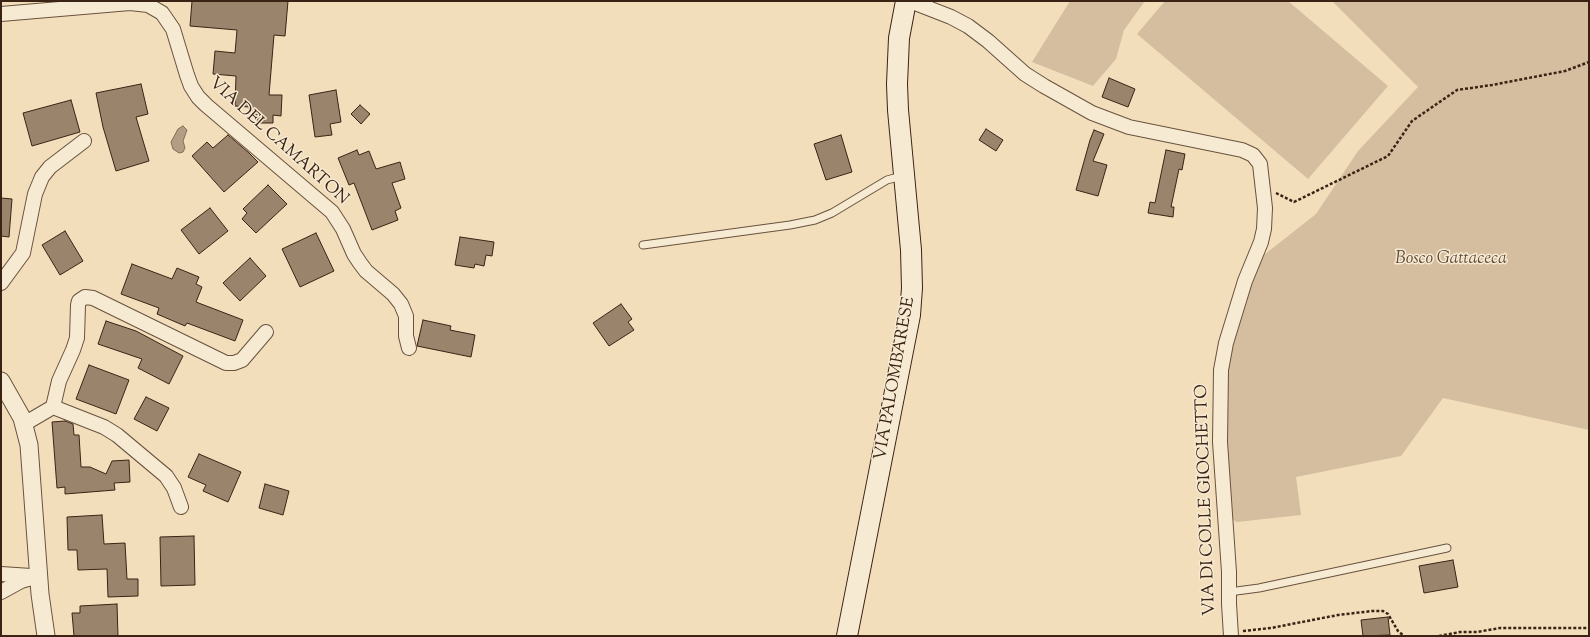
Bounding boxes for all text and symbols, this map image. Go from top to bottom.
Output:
street label: VIA DEL CAMARTON [204,74,352,210]
park label: Bosco Gattaceca [1395,250,1507,270]
street label: VIA PALOMBARESE [872,296,920,462]
street label: VIA DI COLLE GIOCHETTO [1193,384,1221,616]

